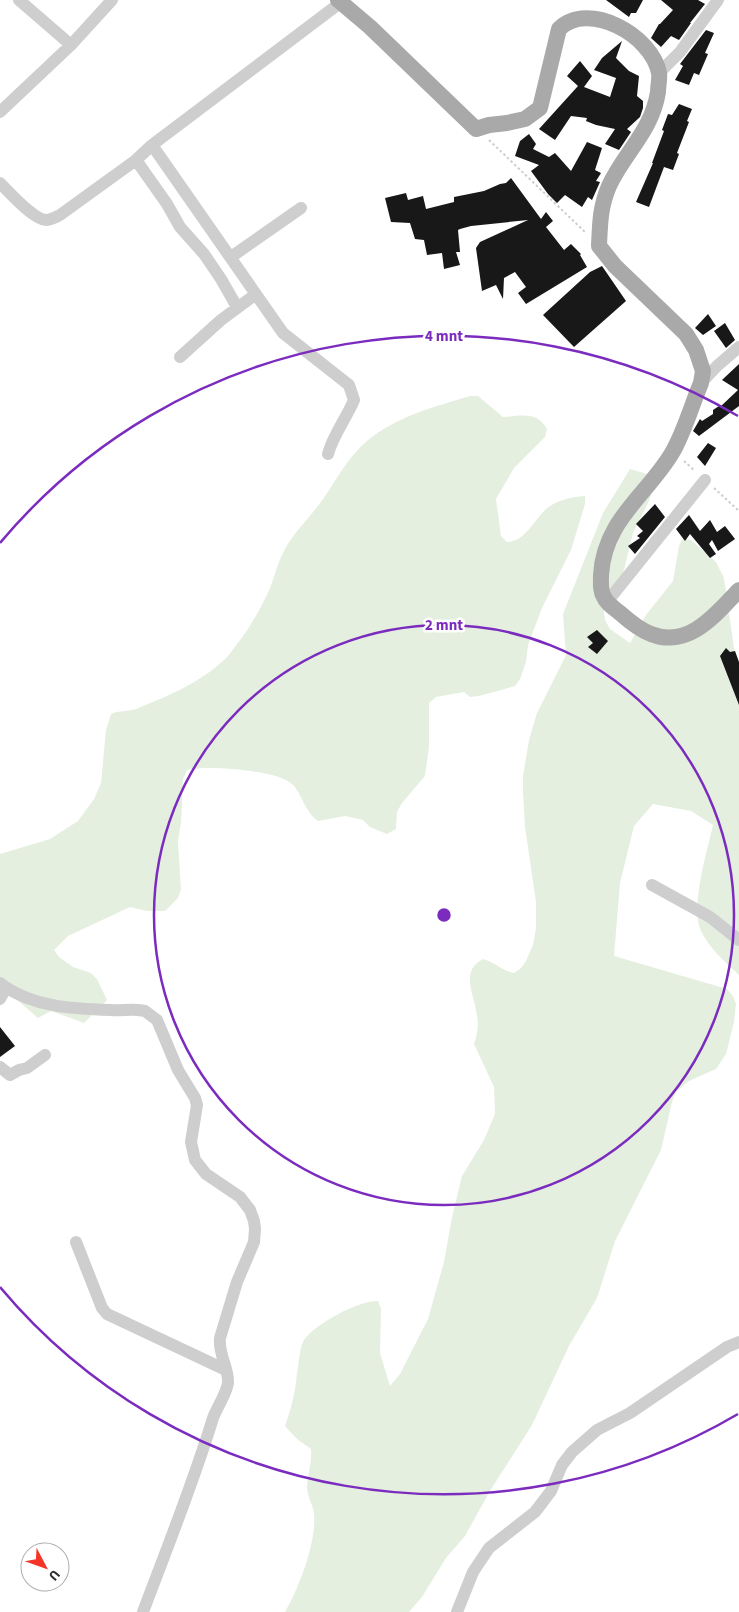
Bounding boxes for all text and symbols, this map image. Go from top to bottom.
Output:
text: 4 mnt [425,326,463,347]
text: 2 mnt [425,615,463,636]
centre of rings [435,906,453,924]
north arrow [20,1542,70,1592]
text: U [43,1565,65,1585]

